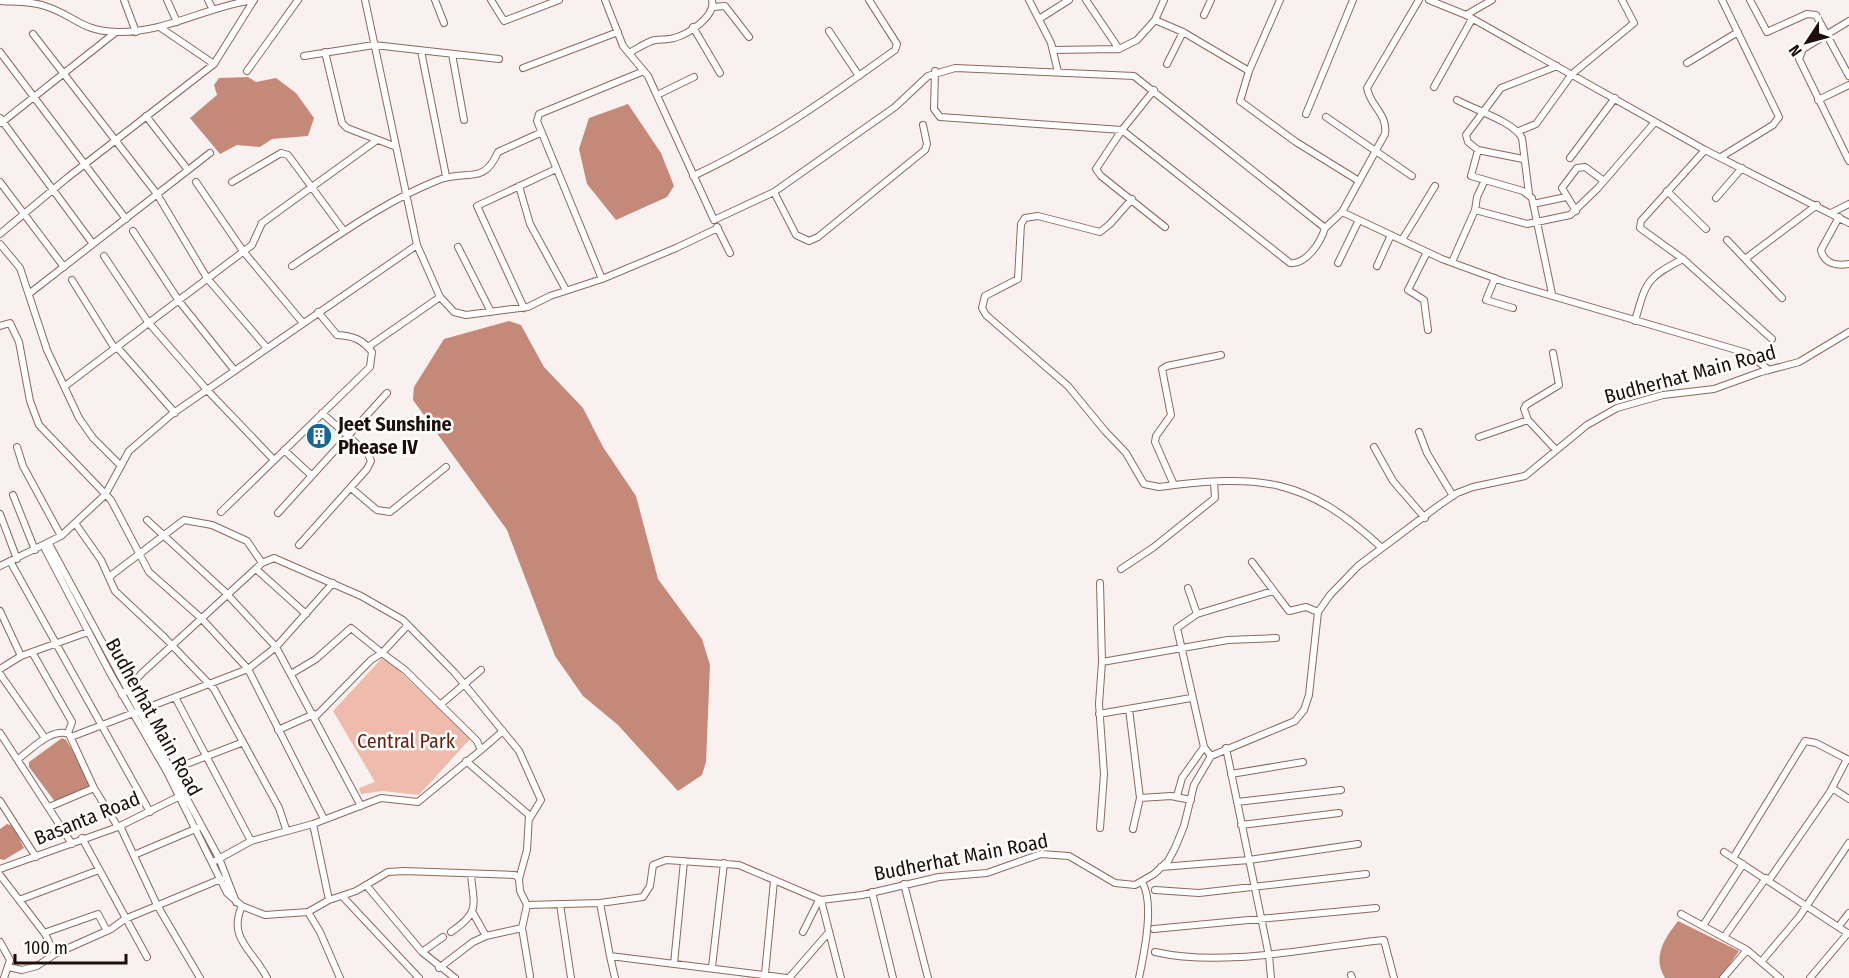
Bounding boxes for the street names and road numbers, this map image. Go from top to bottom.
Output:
street label: Budherhat Main Road [1601,340,1779,408]
street label: Budherhat Main Road [101,634,207,800]
street label: Basanta Road [31,786,143,850]
street label: Budherhat Main Road [872,828,1050,886]

